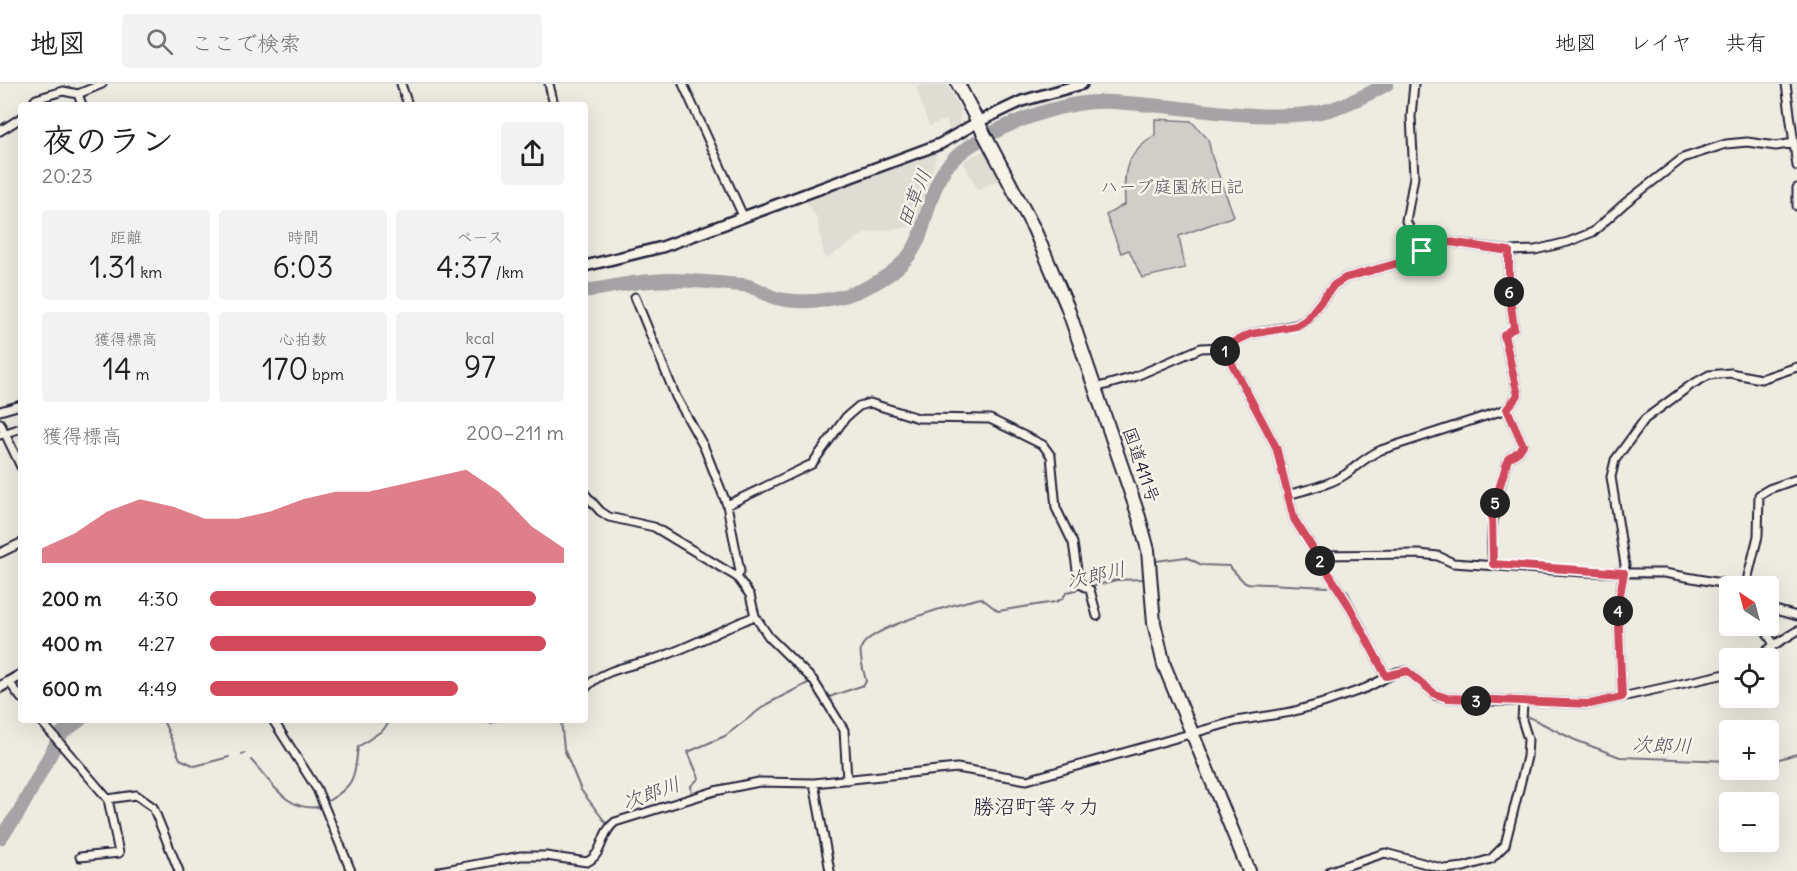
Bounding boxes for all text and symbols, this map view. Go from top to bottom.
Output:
search box [122,14,542,68]
text: 地図 [30,25,86,61]
icon: search [143,25,176,58]
text: ここで検索 [191,29,301,57]
text: 地図 [1555,29,1597,56]
text: レイヤ [1630,29,1692,56]
text: 共有 [1725,29,1767,56]
text: 夜のラン [42,119,174,161]
button: share [501,122,564,185]
text: 20:23 [42,163,93,188]
water label: 田草川 [891,165,936,230]
park label: ハーブ庭園旅日記 [1100,175,1244,198]
pin [1396,225,1447,276]
text: 距離 [110,227,142,247]
text: 時間 [287,227,319,247]
text: ペース [456,227,504,247]
icon: arrive [1405,234,1438,267]
text: 1.31 [90,248,136,286]
text: 6:03 [273,248,333,286]
text: 4:37 [436,248,492,286]
text: km [136,262,162,282]
text: /km [492,262,524,282]
pin: 6 [1494,277,1524,307]
text: 6 [1504,282,1514,302]
text: kcal [466,328,494,348]
text: 獲得標高 [94,329,158,349]
text: 心拍数 [279,329,327,349]
pin: 1 [1210,336,1240,366]
text: 1 [1222,341,1228,361]
text: 97 [464,348,496,386]
text: 14 [102,350,132,388]
text: 170 [262,350,308,388]
text: m [132,364,150,384]
text: bpm [308,364,344,384]
text: 200–211 m [466,420,564,445]
text: 獲得標高 [42,423,122,448]
street label: 国道411号 [1118,424,1165,506]
pin: 5 [1480,488,1510,518]
text: 5 [1490,493,1500,513]
pin: 2 [1305,546,1335,576]
text: 2 [1316,551,1324,571]
water label: 次郎川 [1064,556,1128,593]
north arrow [1719,576,1779,636]
map controls [1719,576,1779,852]
text: 200 m [42,586,102,611]
text: 4:30 [138,586,179,611]
pin: 4 [1603,596,1633,626]
text: 4 [1613,601,1623,621]
text: 400 m [42,631,102,656]
text: 4:27 [138,631,175,656]
button: locate [1719,648,1779,708]
text: 600 m [42,676,102,701]
text: 4:49 [138,676,177,701]
pin: 3 [1461,686,1491,716]
text: 3 [1471,691,1481,711]
button: + [1719,720,1779,780]
water label: 次郎川 [1632,731,1692,758]
water label: 次郎川 [618,771,683,815]
button: − [1719,792,1779,852]
district label: 勝沼町等々力 [973,793,1099,820]

